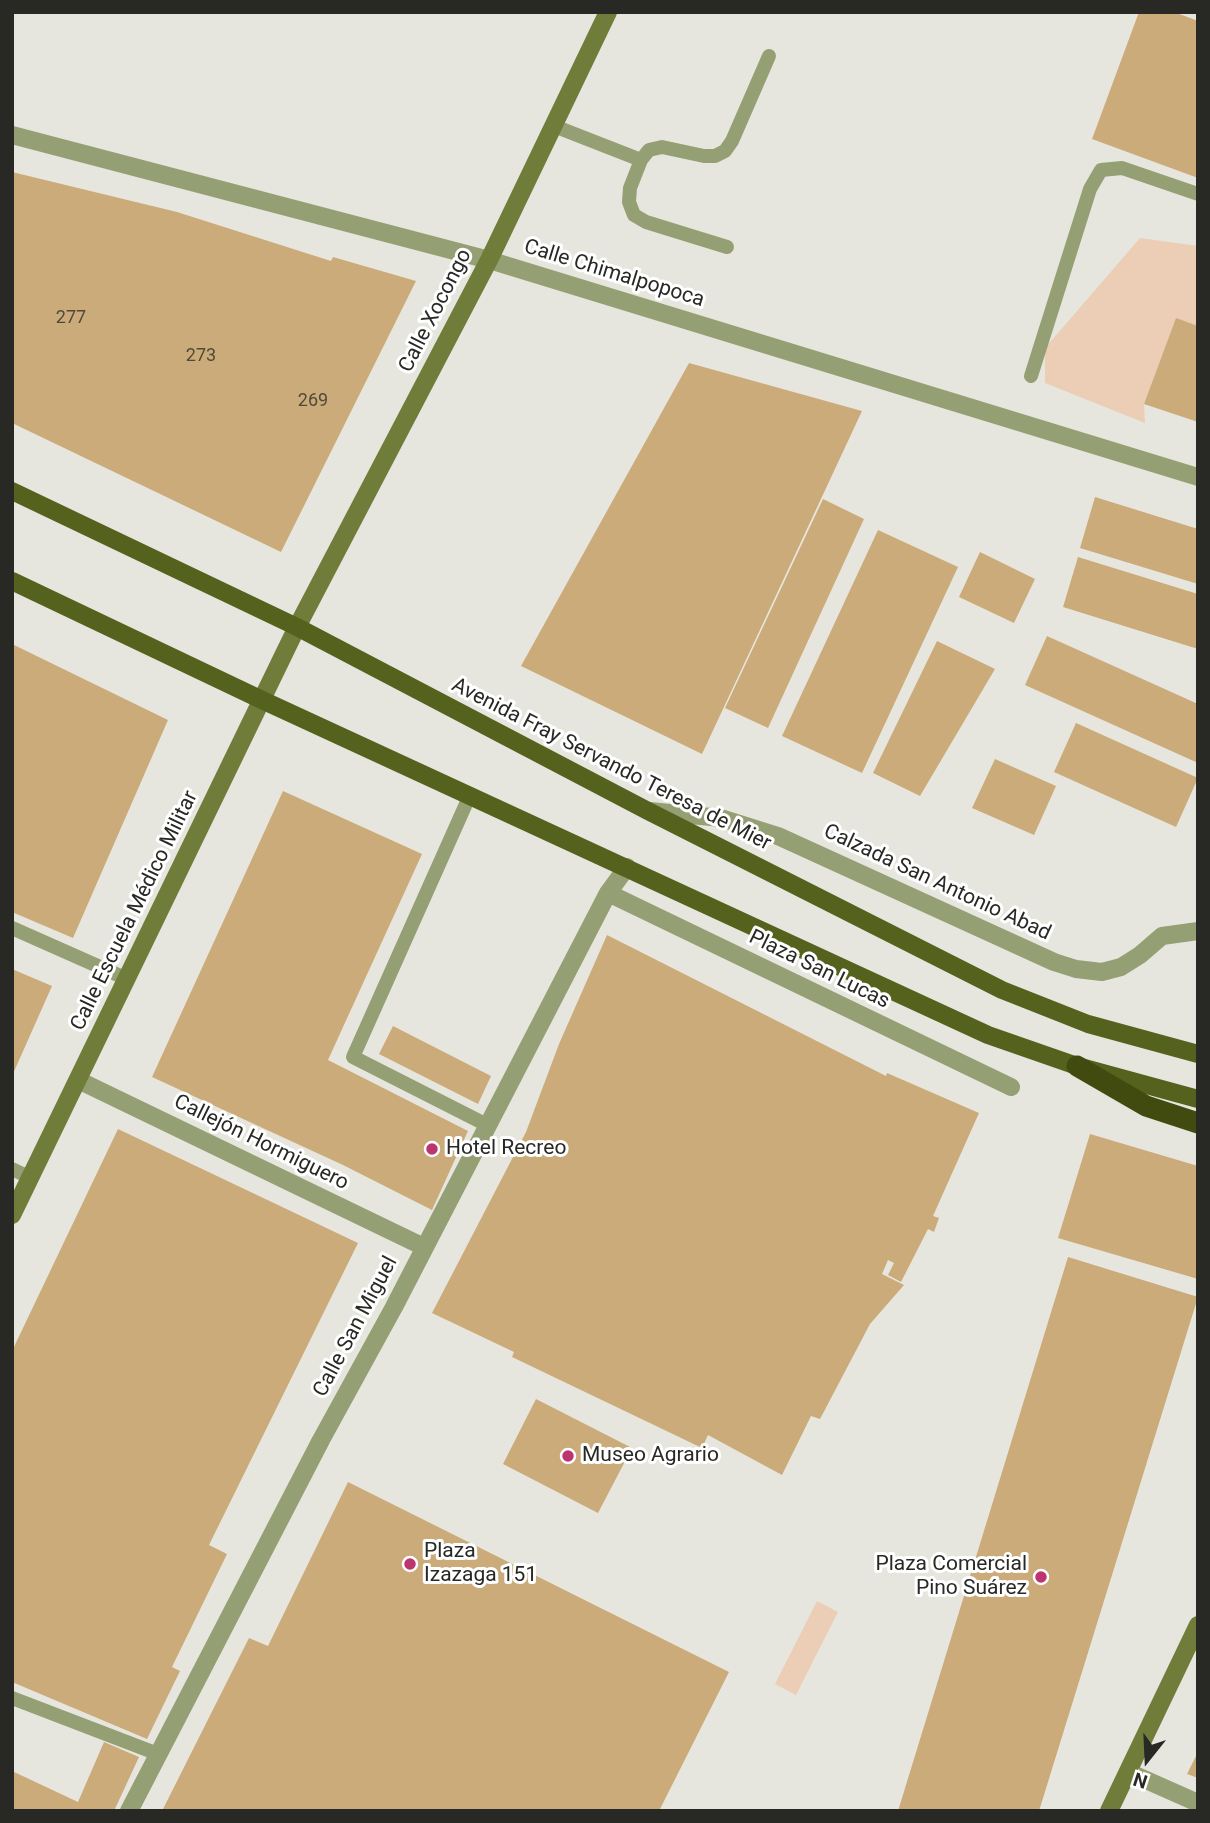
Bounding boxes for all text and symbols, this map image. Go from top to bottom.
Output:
street label: Calle Chimalpopoca [521,235,707,313]
street label: Calle Xocongo [394,245,478,377]
house number: 277 [56,307,86,329]
house number: 273 [186,345,216,367]
house number: 269 [298,390,328,412]
street label: Avenida Fray Servando Teresa de Mier [447,673,775,857]
street label: Calle Escuela Médico Militar [66,787,204,1035]
street label: Calzada San Antonio Abad [819,819,1055,947]
street label: Plaza San Lucas [745,925,893,1015]
street label: Callejón Hormiguero [170,1090,352,1196]
place label: Hotel Recreo [446,1136,566,1162]
marker: Hotel Recreo [424,1141,440,1157]
street label: Calle San Miguel [308,1252,404,1402]
place label: Museo Agrario [582,1443,719,1469]
marker: Museo Agrario [560,1448,576,1464]
place label: Plaza Izazaga 151 [424,1539,537,1589]
place label: Plaza Comercial Pino Suárez [875,1552,1027,1602]
marker: Plaza Izazaga 151 [402,1556,418,1572]
marker: Plaza Comercial Pino Suárez [1033,1569,1049,1585]
north arrow [1112,1725,1182,1795]
text: N [1130,1767,1150,1793]

